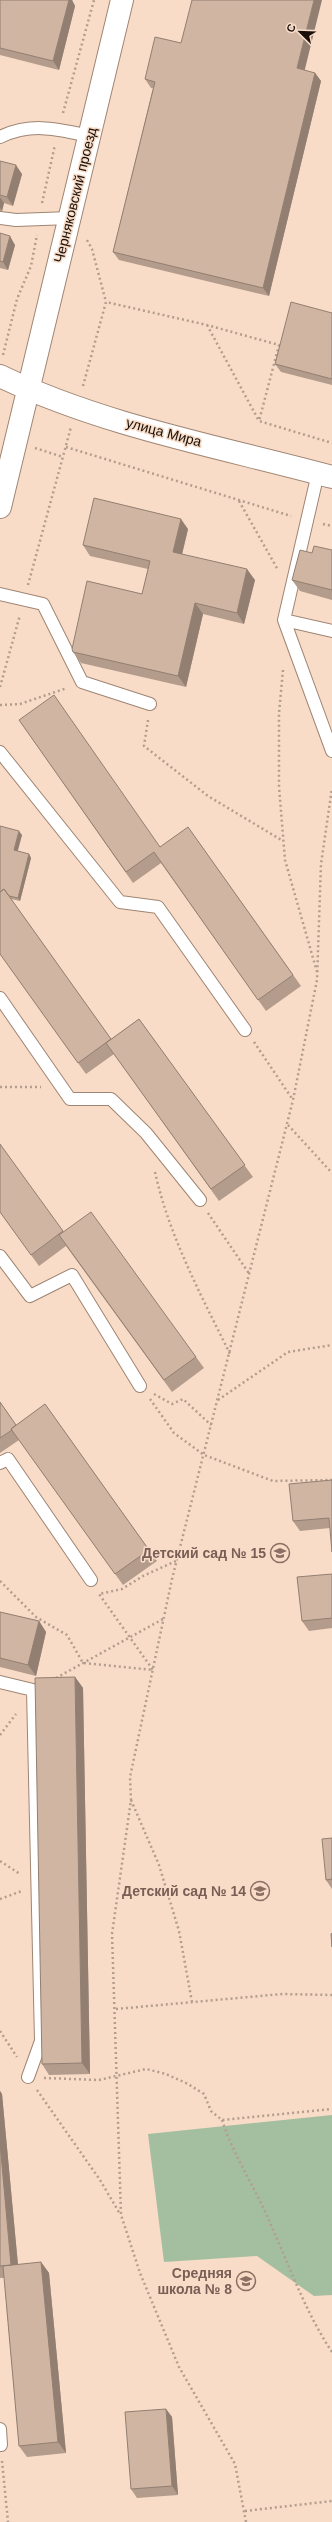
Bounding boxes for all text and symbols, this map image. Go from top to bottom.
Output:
north arrow [280,12,320,52]
text: С [284,22,298,34]
street label: Черняковский проезд [50,126,100,264]
street label: улица Мира [125,414,204,450]
school or university icon: Детский сад № 15 [269,1542,291,1564]
place label: Детский сад № 15 [142,1545,266,1561]
school or university icon: Детский сад № 14 [249,1880,271,1902]
place label: Детский сад № 14 [122,1883,246,1899]
place label: Cредняя школа № 8 [157,2265,232,2297]
school or university icon: Cредняя школа № 8 [235,2270,257,2292]

